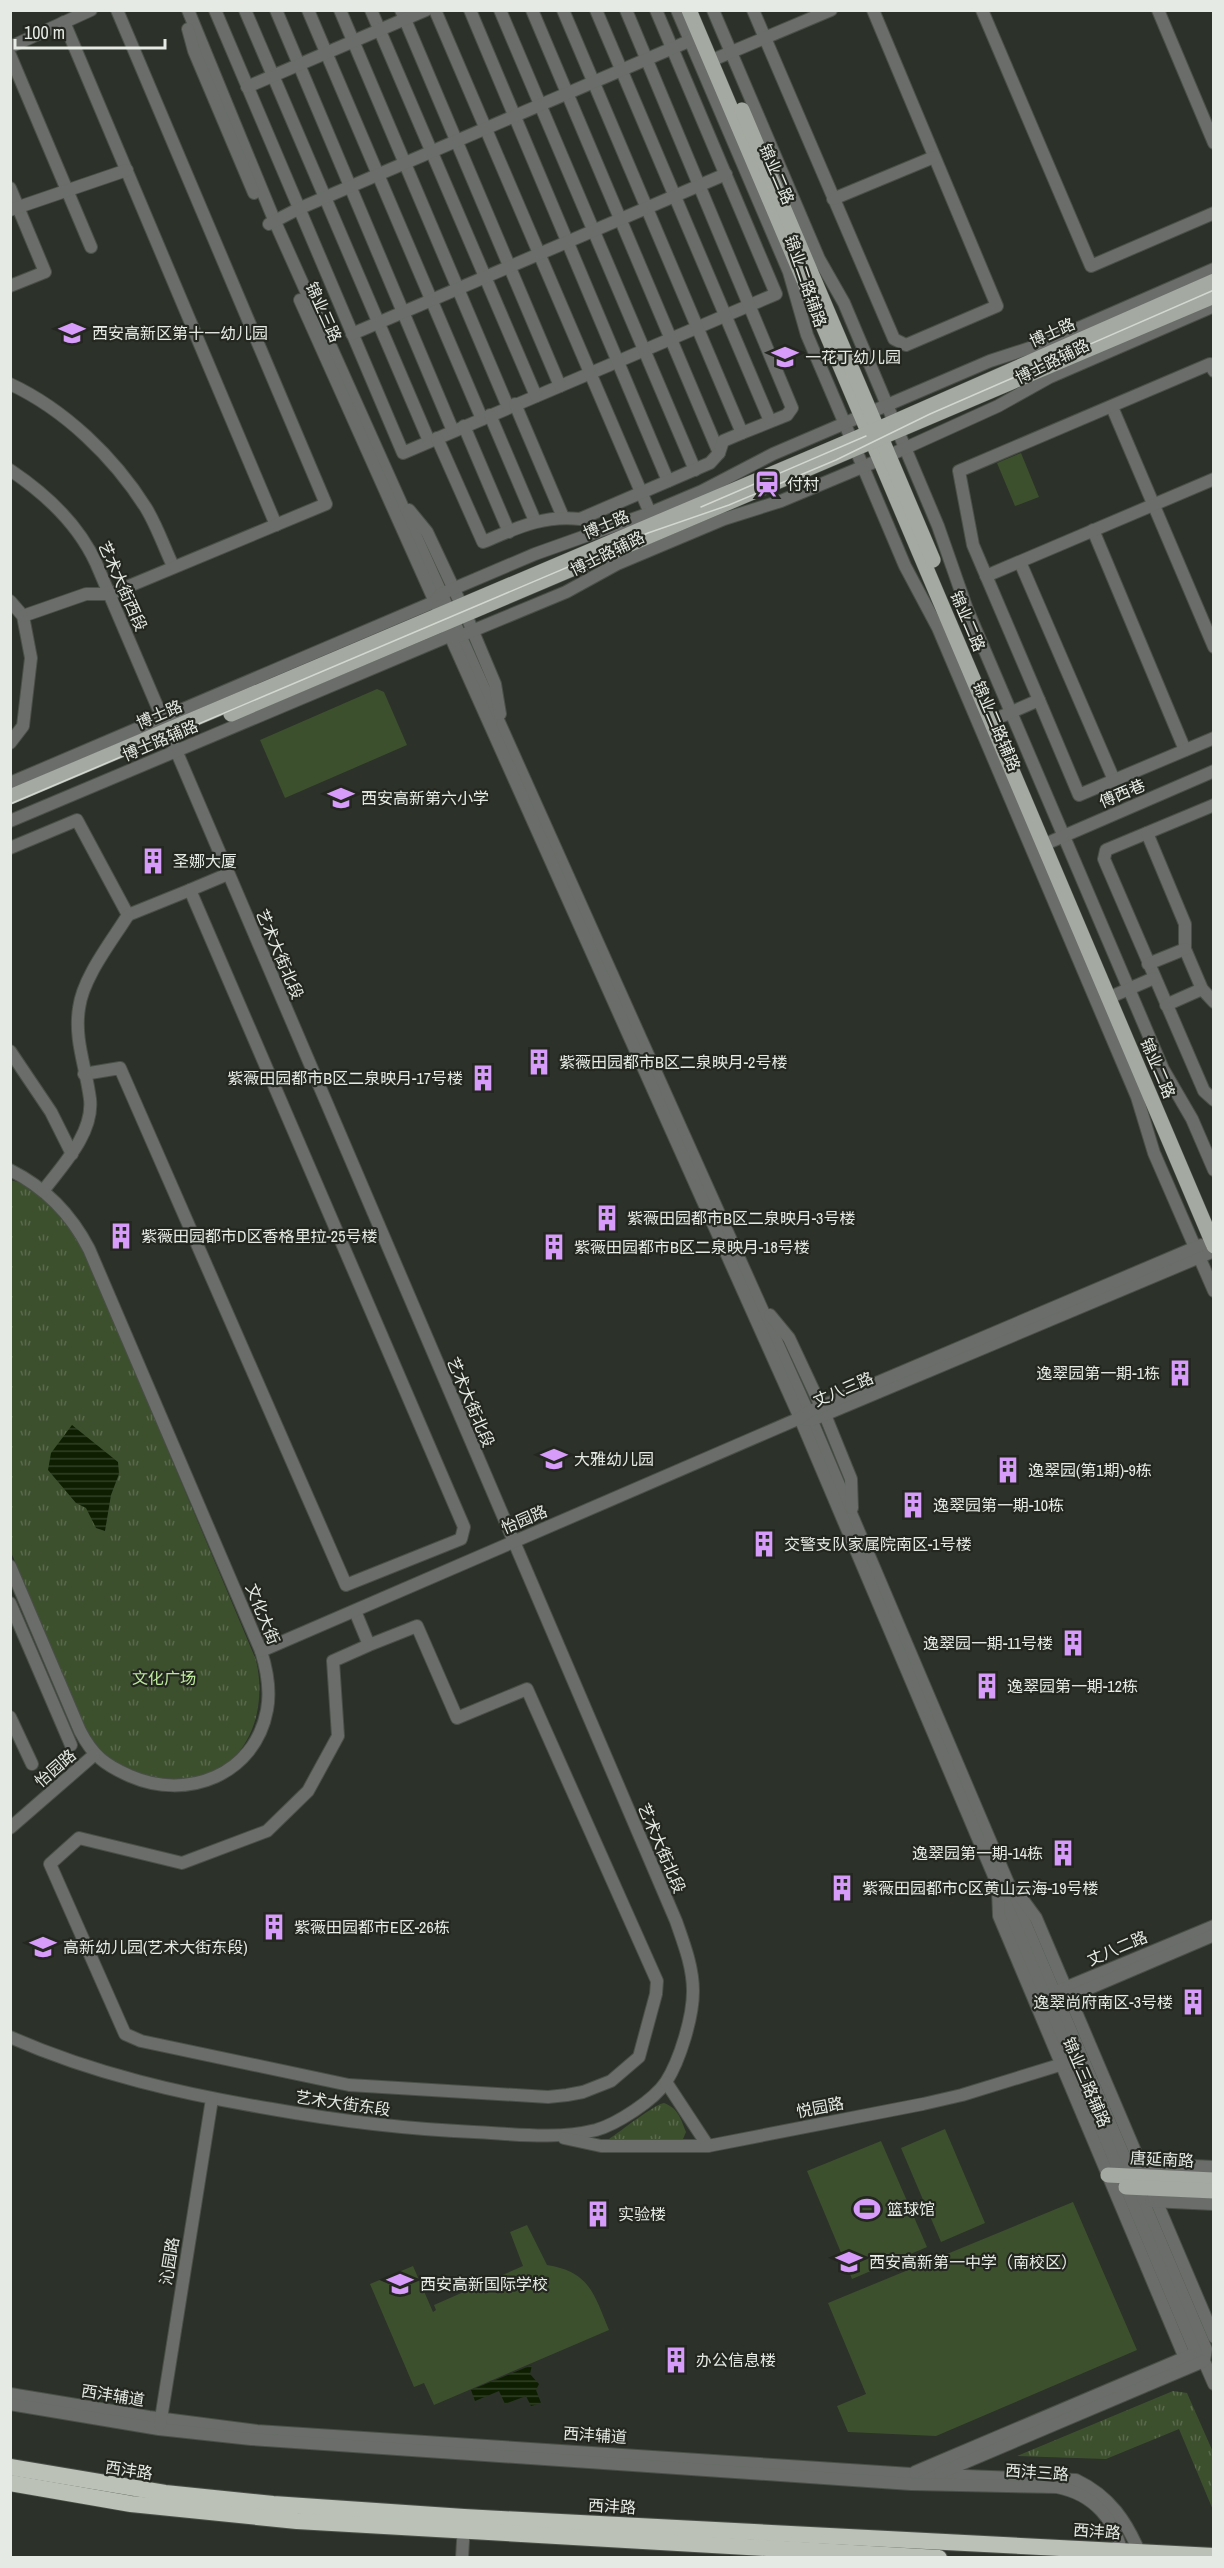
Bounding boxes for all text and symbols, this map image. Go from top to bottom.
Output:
scale bar [15,12,165,50]
text: 100 m [24,20,65,45]
street label: 锦业二路 [754,140,800,208]
street label: 锦业二路辅路 [780,232,832,330]
street label: 锦业三路 [301,278,347,346]
street label: 博士路 [1026,312,1078,352]
school or university icon: 西安高新区第十一幼儿园 [57,318,87,348]
place label: 西安高新区第十一幼儿园 [92,322,268,344]
street label: 博士路辅路 [1011,334,1093,388]
school or university icon: 一花丁幼儿园 [770,342,800,372]
place label: 一花丁幼儿园 [805,346,901,368]
station icon: 付村 [752,469,782,499]
place label: 付村 [787,473,819,495]
street label: 博士路 [580,504,632,544]
street label: 博士路辅路 [566,526,648,580]
street label: 艺术大街西段 [93,538,153,634]
street label: 锦业二路 [945,587,991,655]
street label: 锦业二路辅路 [968,678,1026,774]
street label: 博士路 [133,694,185,734]
street label: 博士路辅路 [119,714,201,766]
street label: 傅西巷 [1096,773,1148,813]
school or university icon: 西安高新第六小学 [326,783,356,813]
place label: 西安高新第六小学 [361,787,489,809]
building icon: 圣娜大厦 [138,846,168,876]
place label: 圣娜大厦 [173,850,237,872]
street label: 艺术大街北段 [251,906,309,1002]
street label: 锦业二路 [1135,1034,1181,1102]
building icon: 紫薇田园都市B区二泉映月-2号楼 [524,1047,554,1077]
place label: 紫薇田园都市B区二泉映月-2号楼 [559,1051,787,1073]
building icon: 紫薇田园都市B区二泉映月-17号楼 [468,1063,498,1093]
place label: 紫薇田园都市B区二泉映月-17号楼 [227,1067,463,1089]
building icon: 紫薇田园都市B区二泉映月-3号楼 [592,1203,622,1233]
place label: 紫薇田园都市B区二泉映月-3号楼 [627,1207,855,1229]
building icon: 紫薇田园都市D区香格里拉-25号楼 [106,1221,136,1251]
place label: 紫薇田园都市D区香格里拉-25号楼 [141,1225,377,1247]
building icon: 紫薇田园都市B区二泉映月-18号楼 [539,1232,569,1262]
place label: 紫薇田园都市B区二泉映月-18号楼 [574,1236,810,1258]
street label: 艺术大街北段 [442,1354,500,1450]
building icon: 逸翠园第一期-1栋 [1165,1358,1195,1388]
place label: 逸翠园第一期-1栋 [1036,1362,1160,1384]
street label: 丈八三路 [809,1366,877,1412]
school or university icon: 大雅幼儿园 [539,1444,569,1474]
place label: 大雅幼儿园 [574,1448,654,1470]
building icon: 逸翠园(第1期)-9栋 [993,1455,1023,1485]
place label: 逸翠园(第1期)-9栋 [1028,1459,1152,1481]
building icon: 逸翠园第一期-10栋 [898,1490,928,1520]
place label: 逸翠园第一期-10栋 [933,1494,1064,1516]
street label: 怡园路 [498,1499,550,1539]
building icon: 交警支队家属院南区-1号楼 [749,1529,779,1559]
place label: 交警支队家属院南区-1号楼 [784,1533,972,1555]
street label: 文化大街 [241,1580,285,1648]
building icon: 逸翠园一期-11号楼 [1058,1628,1088,1658]
place label: 逸翠园一期-11号楼 [923,1632,1053,1654]
park label: 文化广场 [132,1667,196,1689]
building icon: 逸翠园第一期-12栋 [972,1671,1002,1701]
place label: 逸翠园第一期-12栋 [1007,1675,1138,1697]
street label: 怡园路 [30,1744,80,1792]
street label: 艺术大街北段 [633,1800,691,1896]
building icon: 逸翠园第一期-14栋 [1048,1838,1078,1868]
place label: 逸翠园第一期-14栋 [912,1842,1043,1864]
building icon: 紫薇田园都市C区黄山云海-19号楼 [827,1873,857,1903]
place label: 紫薇田园都市C区黄山云海-19号楼 [862,1877,1098,1899]
building icon: 紫薇田园都市E区-26栋 [259,1912,289,1942]
place label: 紫薇田园都市E区-26栋 [294,1916,450,1938]
street label: 丈八二路 [1083,1925,1151,1971]
school or university icon: 高新幼儿园(艺术大街东段) [28,1932,58,1962]
place label: 高新幼儿园(艺术大街东段) [63,1936,248,1958]
building icon: 逸翠尚府南区-3号楼 [1178,1987,1208,2017]
place label: 逸翠尚府南区-3号楼 [1033,1991,1173,2013]
street label: 锦业三路辅路 [1058,2034,1116,2130]
street label: 艺术大街东段 [294,2085,392,2121]
street label: 悦园路 [794,2092,846,2122]
street label: 唐延南路 [1129,2146,1195,2172]
sports icon: 篮球馆 [852,2194,882,2224]
place label: 篮球馆 [887,2198,935,2220]
building icon: 实验楼 [583,2199,613,2229]
place label: 实验楼 [618,2203,666,2225]
street label: 沁园路 [154,2236,184,2286]
school or university icon: 西安高新第一中学（南校区） [834,2247,864,2277]
place label: 西安高新第一中学（南校区） [869,2251,1077,2273]
school or university icon: 西安高新国际学校 [385,2269,415,2299]
place label: 西安高新国际学校 [420,2273,548,2295]
building icon: 办公信息楼 [661,2345,691,2375]
place label: 办公信息楼 [696,2349,776,2371]
street label: 西沣辅道 [80,2379,146,2411]
street label: 西沣辅道 [562,2422,628,2448]
street label: 西沣路 [104,2456,154,2484]
street label: 西沣三路 [1004,2459,1070,2485]
street label: 西沣路 [587,2494,637,2518]
street label: 西沣路 [1072,2518,1122,2544]

